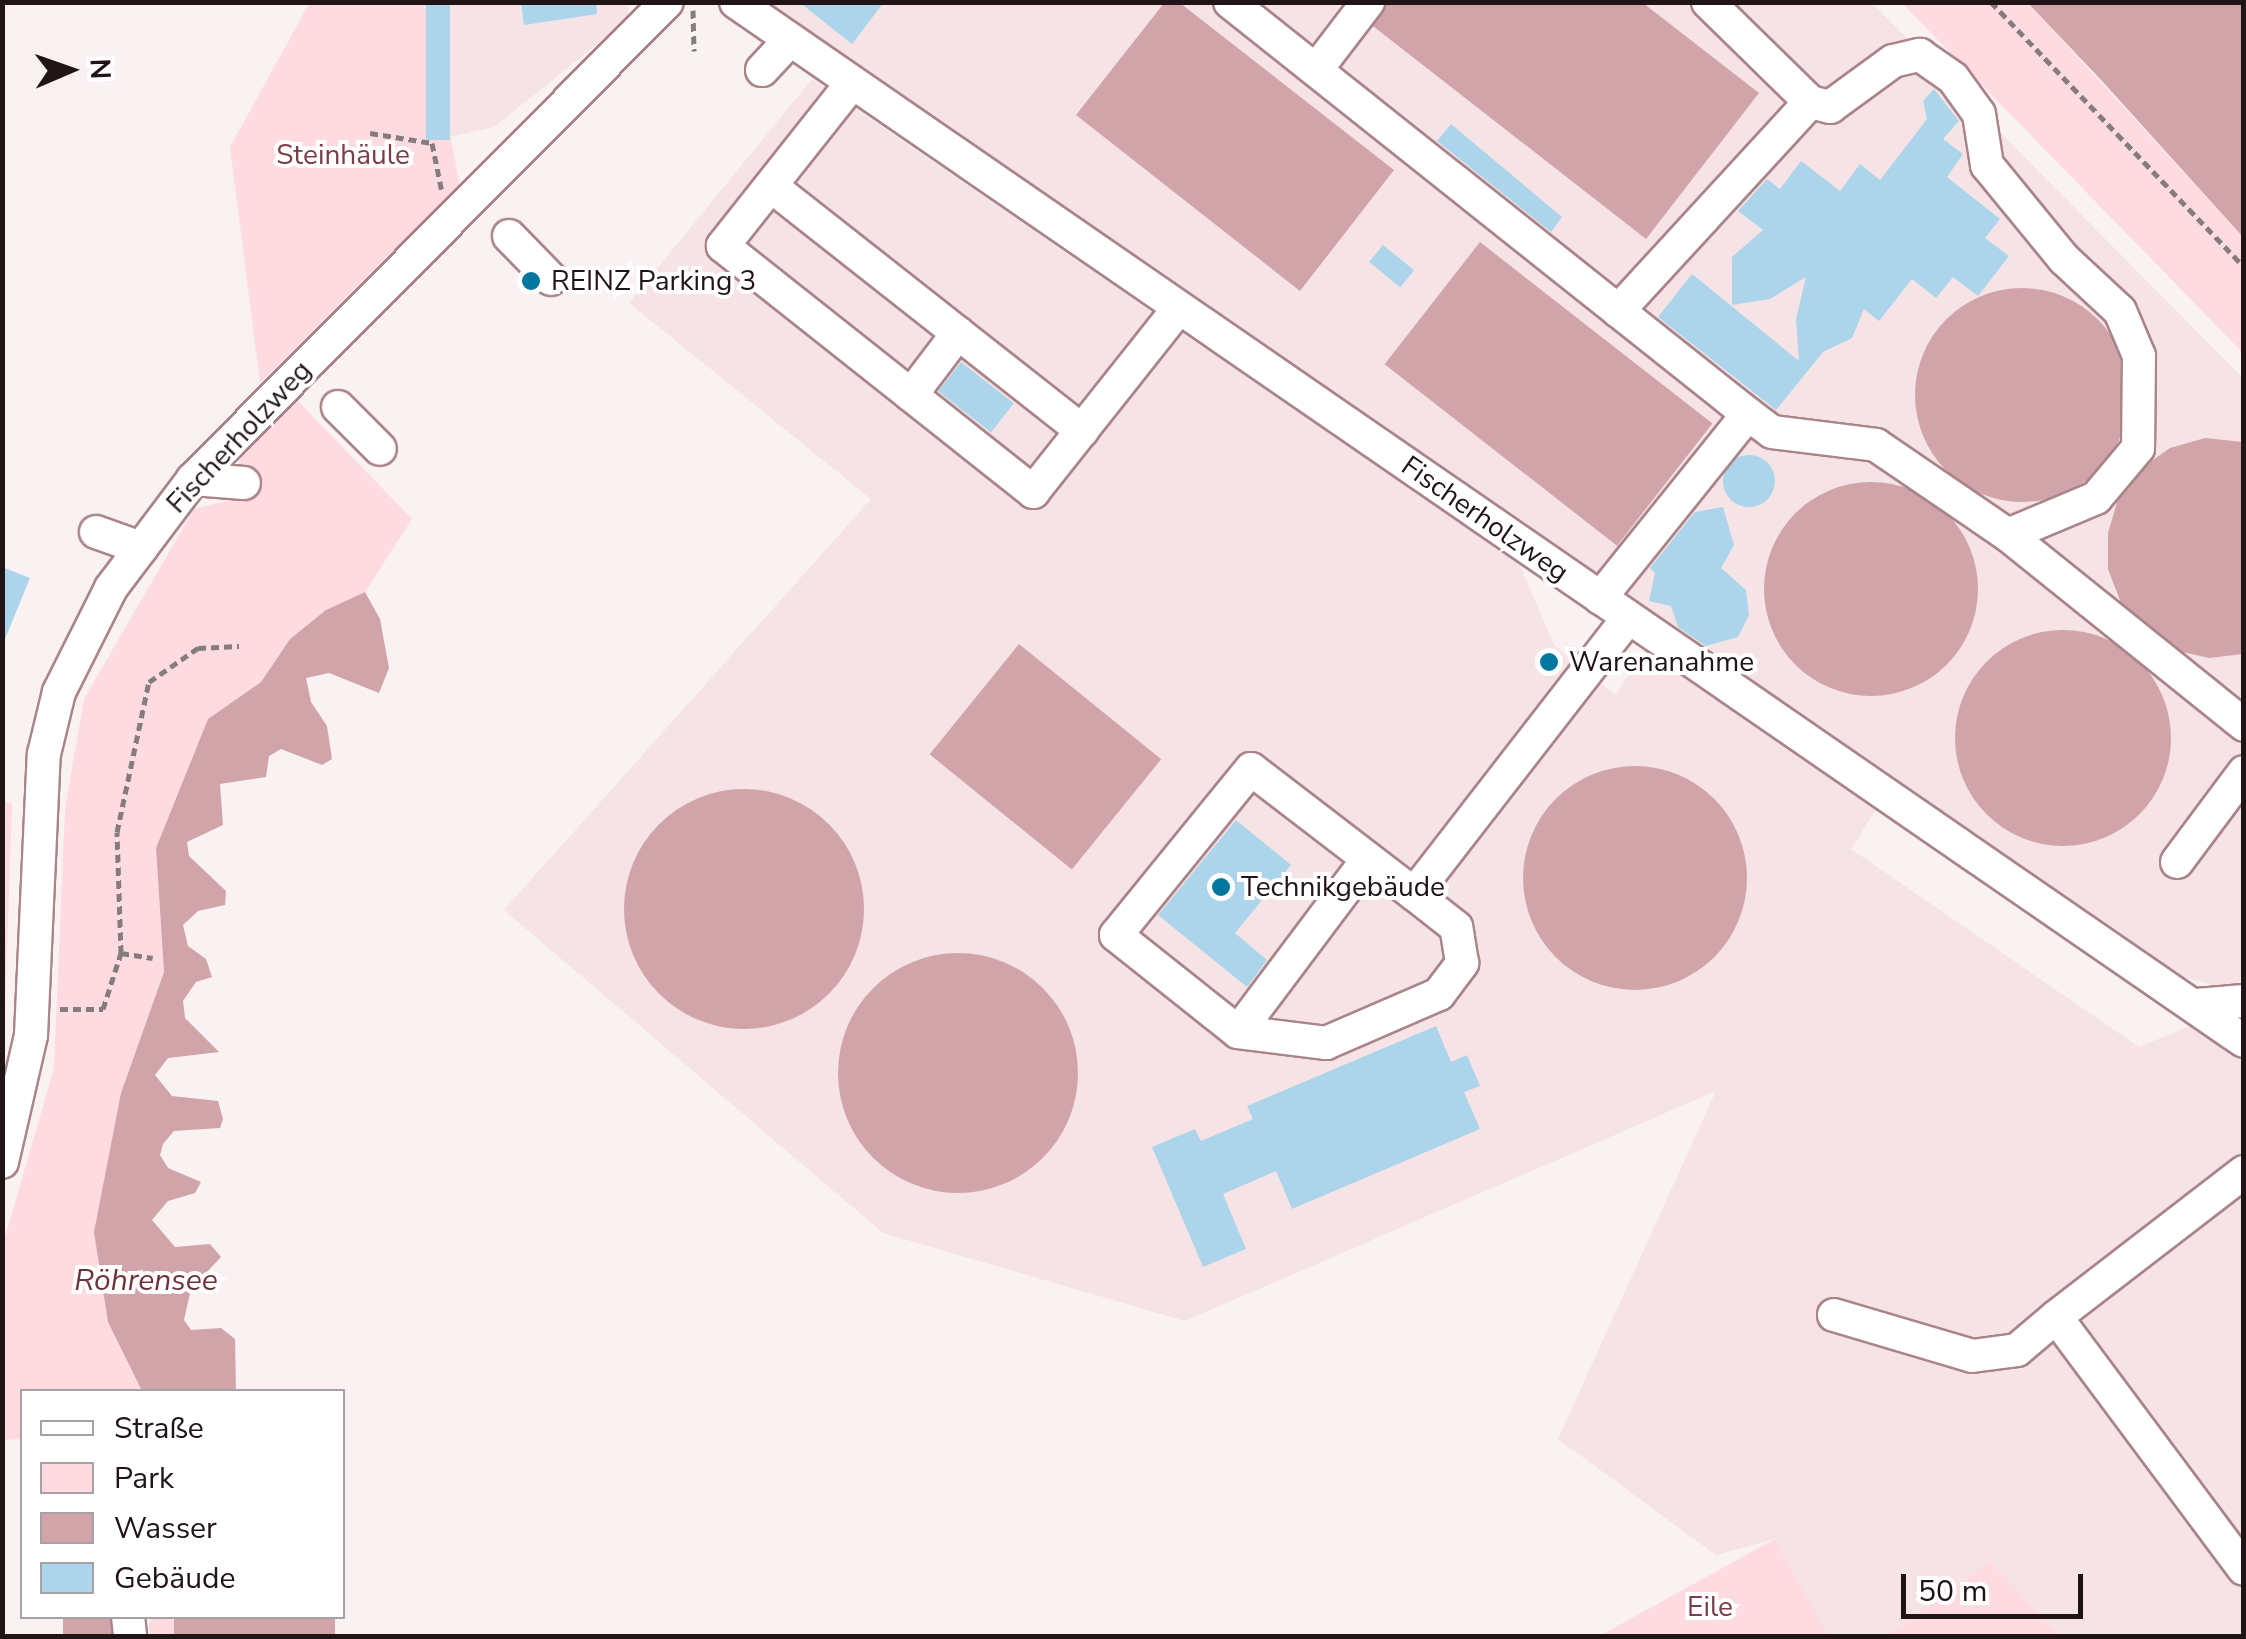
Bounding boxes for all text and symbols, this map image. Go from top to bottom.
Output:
north arrow [20,20,120,120]
text: N [81,58,119,80]
park label: Steinhäule [276,138,410,172]
place label: REINZ Parking 3 [551,264,756,298]
marker: REINZ Parking 3 [520,270,542,292]
street label: Fischerholzweg [160,354,318,520]
street label: Fischerholzweg [1395,449,1575,589]
place label: Warenanahme [1569,645,1754,679]
marker: Warenanahme [1538,651,1560,673]
place label: Technikgebäude [1241,870,1445,904]
marker: Technikgebäude [1210,876,1232,898]
water label: Röhrensee [74,1263,218,1299]
legend [20,1389,345,1619]
text: Straße [114,1408,204,1449]
text: Park [114,1458,174,1499]
text: Wasser [114,1508,217,1549]
scale bar [1906,1554,2088,1616]
text: Gebäude [114,1558,235,1599]
text: 50 m [1918,1571,1987,1612]
park label: Eile [1687,1590,1733,1624]

